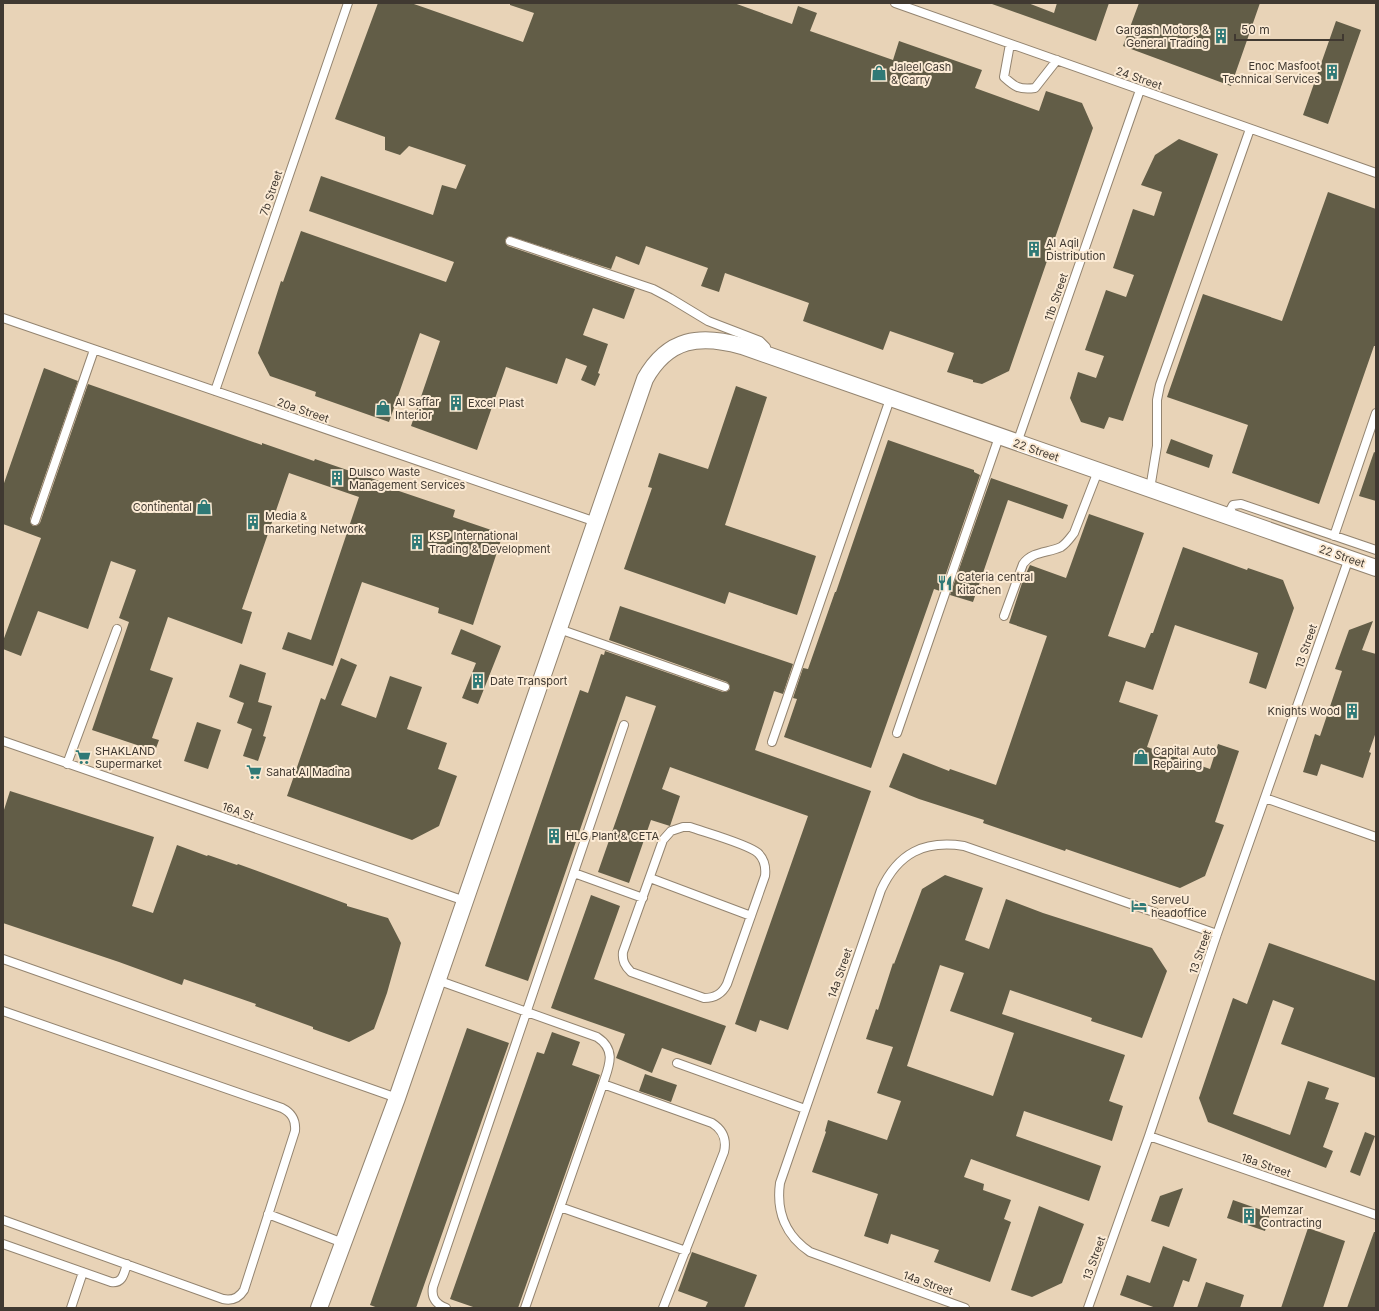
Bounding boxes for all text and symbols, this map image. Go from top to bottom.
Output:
scale bar [1235,16,1343,42]
text: 50 m [1241,22,1270,37]
place label: Gargash Motors & General Trading [1116,23,1209,50]
building icon: Gargash Motors & General Trading [1212,27,1230,45]
place label: Enoc Masfoot Technical Services [1222,59,1320,86]
place label: Jaleel Cash & Carry [891,60,951,87]
building icon: Enoc Masfoot Technical Services [1323,63,1341,81]
shop icon: Jaleel Cash & Carry [870,64,888,82]
street label: 24 Street [1114,64,1164,93]
street label: 7b Street [257,168,285,218]
place label: Al Aqil Distribution [1046,236,1106,263]
building icon: Al Aqil Distribution [1025,240,1043,258]
street label: 11b Street [1041,271,1071,323]
building icon: Excel Plast [447,394,465,412]
street label: 20a Street [275,395,331,426]
place label: Al Saffar Interior [395,395,439,422]
place label: Excel Plast [468,396,524,410]
shop icon: Al Saffar Interior [374,399,392,417]
street label: 22 Street [1011,436,1061,464]
place label: Dulsco Waste Management Services [349,465,466,492]
building icon: Dulsco Waste Management Services [328,469,346,487]
shop icon: Continental [195,498,213,516]
place label: Continental [133,500,192,514]
place label: Media & marketing Network [265,509,364,536]
building icon: Media & marketing Network [244,513,262,531]
place label: KSP International Trading & Development [429,529,551,556]
building icon: KSP International Trading & Development [408,533,426,551]
street label: 22 Street [1317,542,1367,570]
place label: Cateria central kitachen [957,570,1033,597]
restaurant icon: Cateria central kitachen [936,574,954,592]
street label: 13 Street [1292,622,1320,670]
building icon: Date Transport [469,672,487,690]
place label: Date Transport [490,674,568,688]
building icon: Knights Wood [1343,702,1361,720]
place label: Knights Wood [1268,704,1340,718]
place label: SHAKLAND Supermarket [95,744,162,771]
place label: Capital Auto Repairing [1153,744,1217,771]
supermarket icon: SHAKLAND Supermarket [74,748,92,766]
shop icon: Capital Auto Repairing [1132,748,1150,766]
supermarket icon: Sahat Al Madina [245,763,263,781]
place label: Sahat Al Madina [266,765,350,779]
street label: 16A St [220,799,256,823]
building icon: HLG Plant & CETA [545,827,563,845]
place label: HLG Plant & CETA [566,829,659,843]
place label: ServeU headoffice [1151,893,1207,920]
hotel icon: ServeU headoffice [1130,897,1148,915]
street label: 13 Street [1186,928,1214,976]
street label: 14a Street [825,946,855,1000]
street label: 18a Street [1239,1150,1293,1180]
place label: Memzar Contracting [1261,1203,1322,1230]
building icon: Memzar Contracting [1240,1207,1258,1225]
street label: 13 Street [1080,1234,1108,1282]
street label: 14a Street [901,1268,955,1298]

